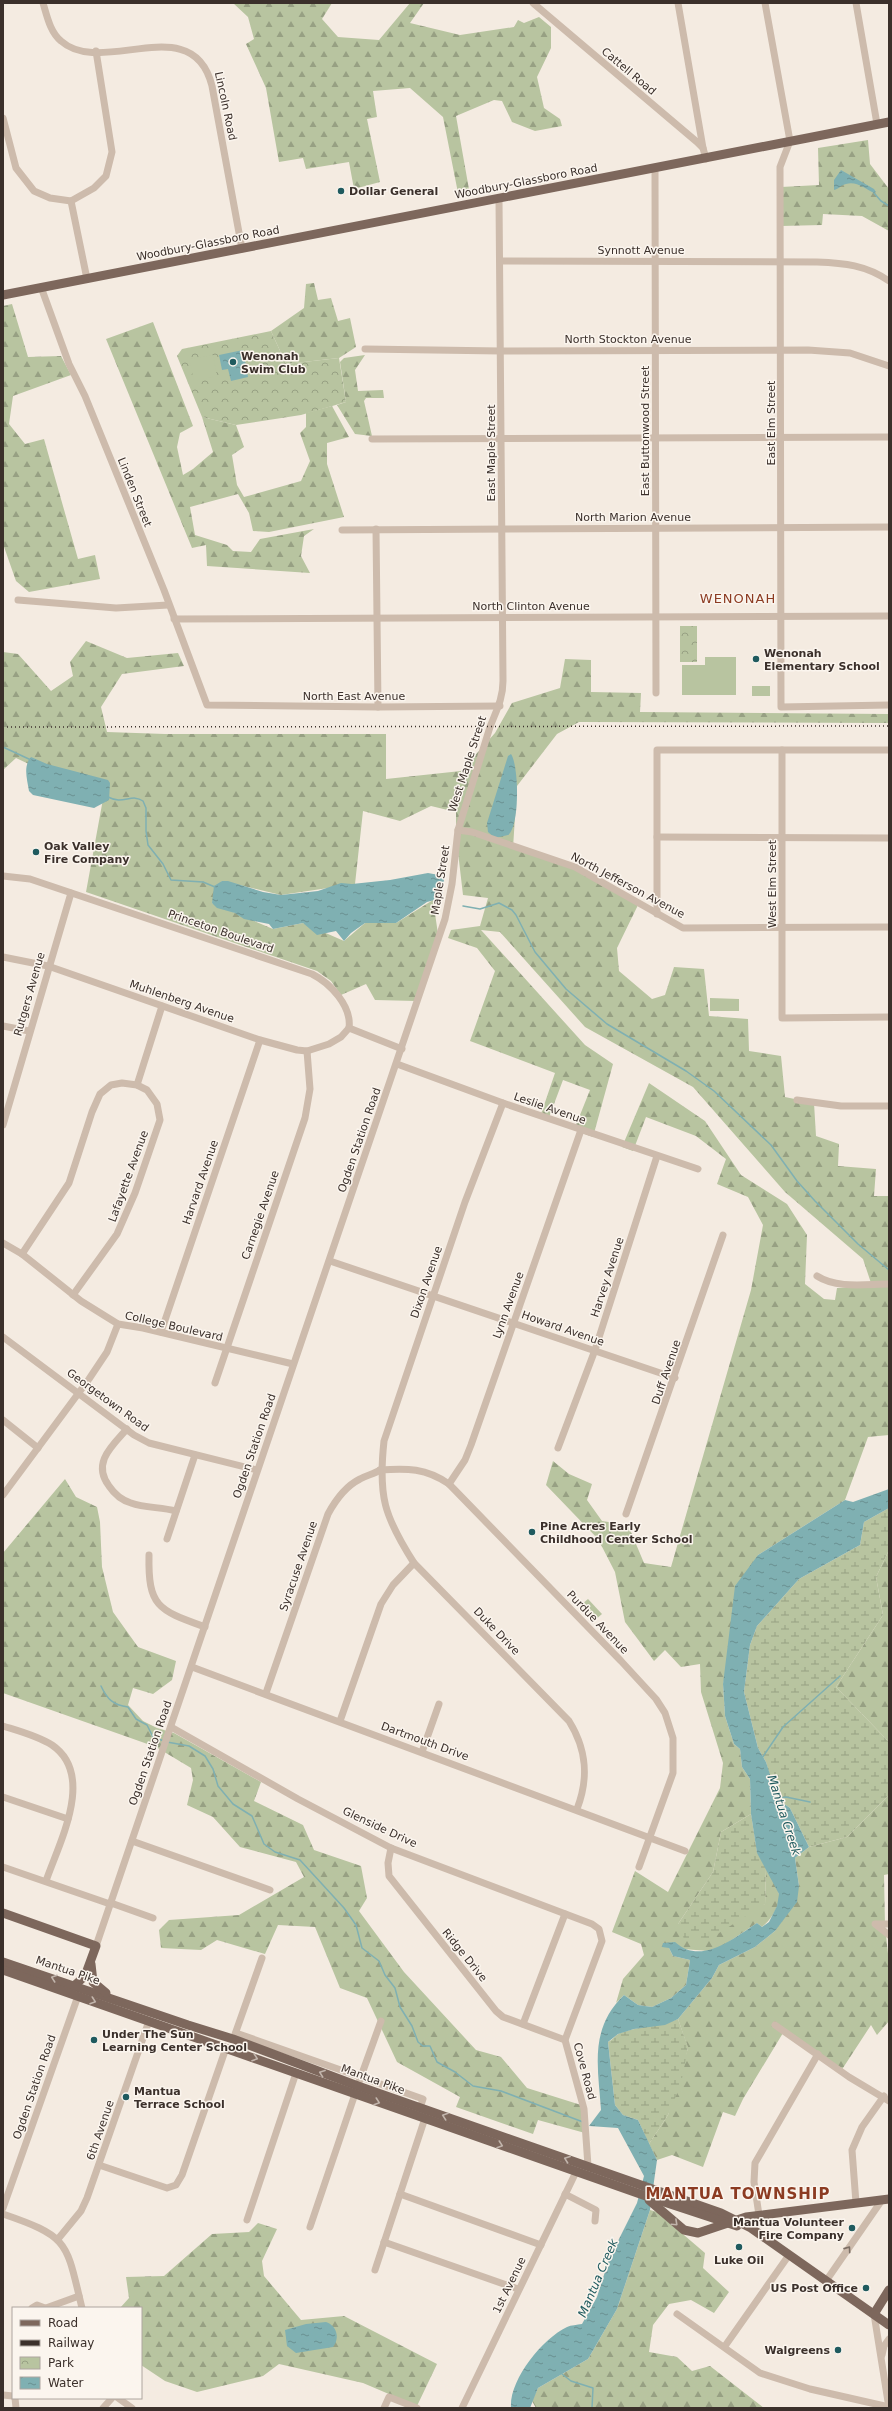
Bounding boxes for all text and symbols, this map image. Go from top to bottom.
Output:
street label: Cattell Road [599,45,659,98]
street label: Lincoln Road [212,70,239,142]
street label: Woodbury-Glassboro Road [453,161,599,202]
place label: Dollar General [349,185,438,198]
marker: Dollar General [336,186,346,196]
street label: Woodbury-Glassboro Road [135,223,281,264]
street label: Synnott Avenue [597,244,685,257]
street label: North Stockton Avenue [564,333,692,346]
place label: Wenonah Swim Club [241,350,306,376]
marker: Wenonah Swim Club [228,357,238,367]
street label: East Buttonwood Street [639,365,652,496]
street label: East Elm Street [765,380,778,465]
street label: East Maple Street [485,404,498,502]
street label: Linden Street [115,456,155,529]
street label: North Marion Avenue [575,511,691,524]
district label: WENONAH [700,591,776,606]
street label: North Clinton Avenue [472,600,590,613]
place label: Wenonah Elementary School [764,647,880,673]
marker: Wenonah Elementary School [751,654,761,664]
street label: North East Avenue [303,690,405,703]
street label: West Maple Street [446,714,489,814]
street label: West Elm Street [766,839,779,928]
place label: Oak Valley Fire Company [44,840,129,866]
street label: Maple Street [429,844,452,916]
marker: Oak Valley Fire Company [31,847,41,857]
street label: North Jefferson Avenue [569,850,687,921]
street label: Princeton Boulevard [166,907,275,956]
street label: Rutgers Avenue [11,950,48,1038]
street label: Muhlenberg Avenue [128,977,236,1026]
street label: Ogden Station Road [335,1086,384,1194]
street label: Leslie Avenue [512,1090,588,1127]
street label: Lafayette Avenue [106,1128,151,1224]
street label: Harvard Avenue [180,1138,221,1226]
street label: Carnegie Avenue [239,1169,282,1262]
street label: Harvey Avenue [588,1235,627,1319]
street label: Dixon Avenue [408,1244,445,1320]
street label: Lynn Avenue [490,1270,527,1340]
street label: Howard Avenue [520,1308,606,1349]
street label: College Boulevard [124,1309,224,1344]
street label: Duff Avenue [649,1338,684,1406]
street label: Georgetown Road [64,1366,151,1435]
street label: Ogden Station Road [230,1392,279,1500]
street label: Syracuse Avenue [277,1519,320,1613]
place label: Pine Acres Early Childhood Center School [540,1520,692,1546]
marker: Pine Acres Early Childhood Center School [527,1527,537,1537]
street label: Purdue Avenue [564,1588,631,1657]
street label: Duke Drive [471,1605,523,1658]
street label: Ogden Station Road [126,1699,175,1807]
street label: Dartmouth Drive [379,1720,471,1763]
water label: Mantua Creek [764,1773,804,1858]
street label: Glenside Drive [340,1805,419,1850]
street label: Ridge Drive [439,1926,490,1985]
street label: Mantua Pike [34,1953,102,1988]
one-way arrow [51,1975,58,1983]
one-way arrow [89,1997,96,2005]
place label: Under The Sun Learning Center School [102,2028,247,2054]
street label: Ogden Station Road [10,2033,59,2141]
marker: Under The Sun Learning Center School [89,2035,99,2045]
street label: Cove Road [571,2041,598,2101]
one-way arrow [251,2054,258,2062]
street label: Mantua Pike [339,2062,407,2097]
one-way arrow [319,2069,326,2077]
place label: Mantua Terrace School [134,2085,225,2111]
marker: Mantua Terrace School [121,2092,131,2102]
one-way arrow [374,2097,381,2105]
street label: 6th Avenue [84,2098,117,2162]
one-way arrow [441,2113,448,2121]
one-way arrow [496,2140,503,2149]
one-way arrow [564,2155,571,2164]
district label: MANTUA TOWNSHIP [646,2185,830,2203]
place label: Mantua Volunteer Fire Company [733,2216,845,2242]
one-way arrow [670,2218,678,2225]
marker: Mantua Volunteer Fire Company [847,2223,857,2233]
water label: Mantua Creek [575,2236,621,2319]
marker: Luke Oil [734,2242,744,2252]
one-way arrow [843,2246,851,2253]
place label: Luke Oil [714,2254,764,2267]
street label: 1st Avenue [490,2255,529,2316]
place label: US Post Office [770,2282,858,2295]
marker: US Post Office [861,2283,871,2293]
legend [12,2307,142,2399]
text: Road [48,2316,78,2330]
text: Railway [48,2336,94,2350]
place label: Walgreens [764,2344,830,2357]
marker: Walgreens [833,2345,843,2355]
text: Park [48,2356,74,2370]
text: Water [48,2376,84,2390]

